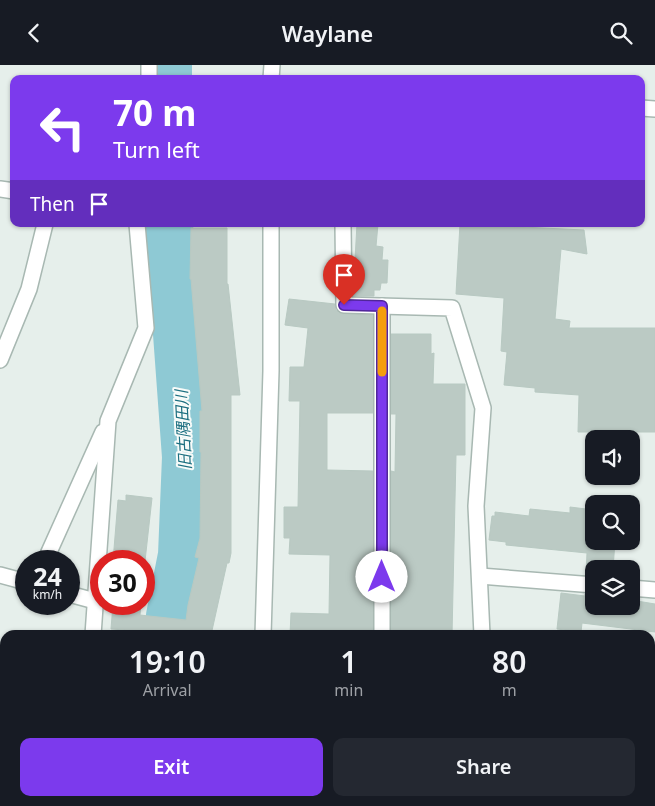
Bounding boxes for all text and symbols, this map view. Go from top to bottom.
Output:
text: Waylane [282,18,373,48]
icon: back [20,19,48,47]
icon: search [607,19,635,47]
text: 70 m [113,89,196,136]
icon: left [30,95,95,160]
text: Turn left [113,134,200,164]
icon: arrive [85,190,113,218]
text: Then [30,191,75,217]
pin [323,254,365,305]
icon: arrive [330,261,358,289]
water label: 旧古隅田川 [170,387,196,471]
map controls [585,430,640,615]
button: sound [585,430,640,485]
button: search [585,495,640,550]
speed limit sign: 30 [90,550,155,615]
position arrow [355,550,407,602]
text: 24 [33,559,62,593]
button: layers [585,560,640,615]
text: km/h [33,586,62,603]
text: 19:10 [129,641,206,682]
text: 1 [340,641,357,682]
text: 80 [492,641,526,682]
text: Arrival [143,679,192,701]
text: min [334,679,363,701]
text: m [502,679,517,701]
button: Exit [20,738,323,796]
button: Share [333,738,635,796]

